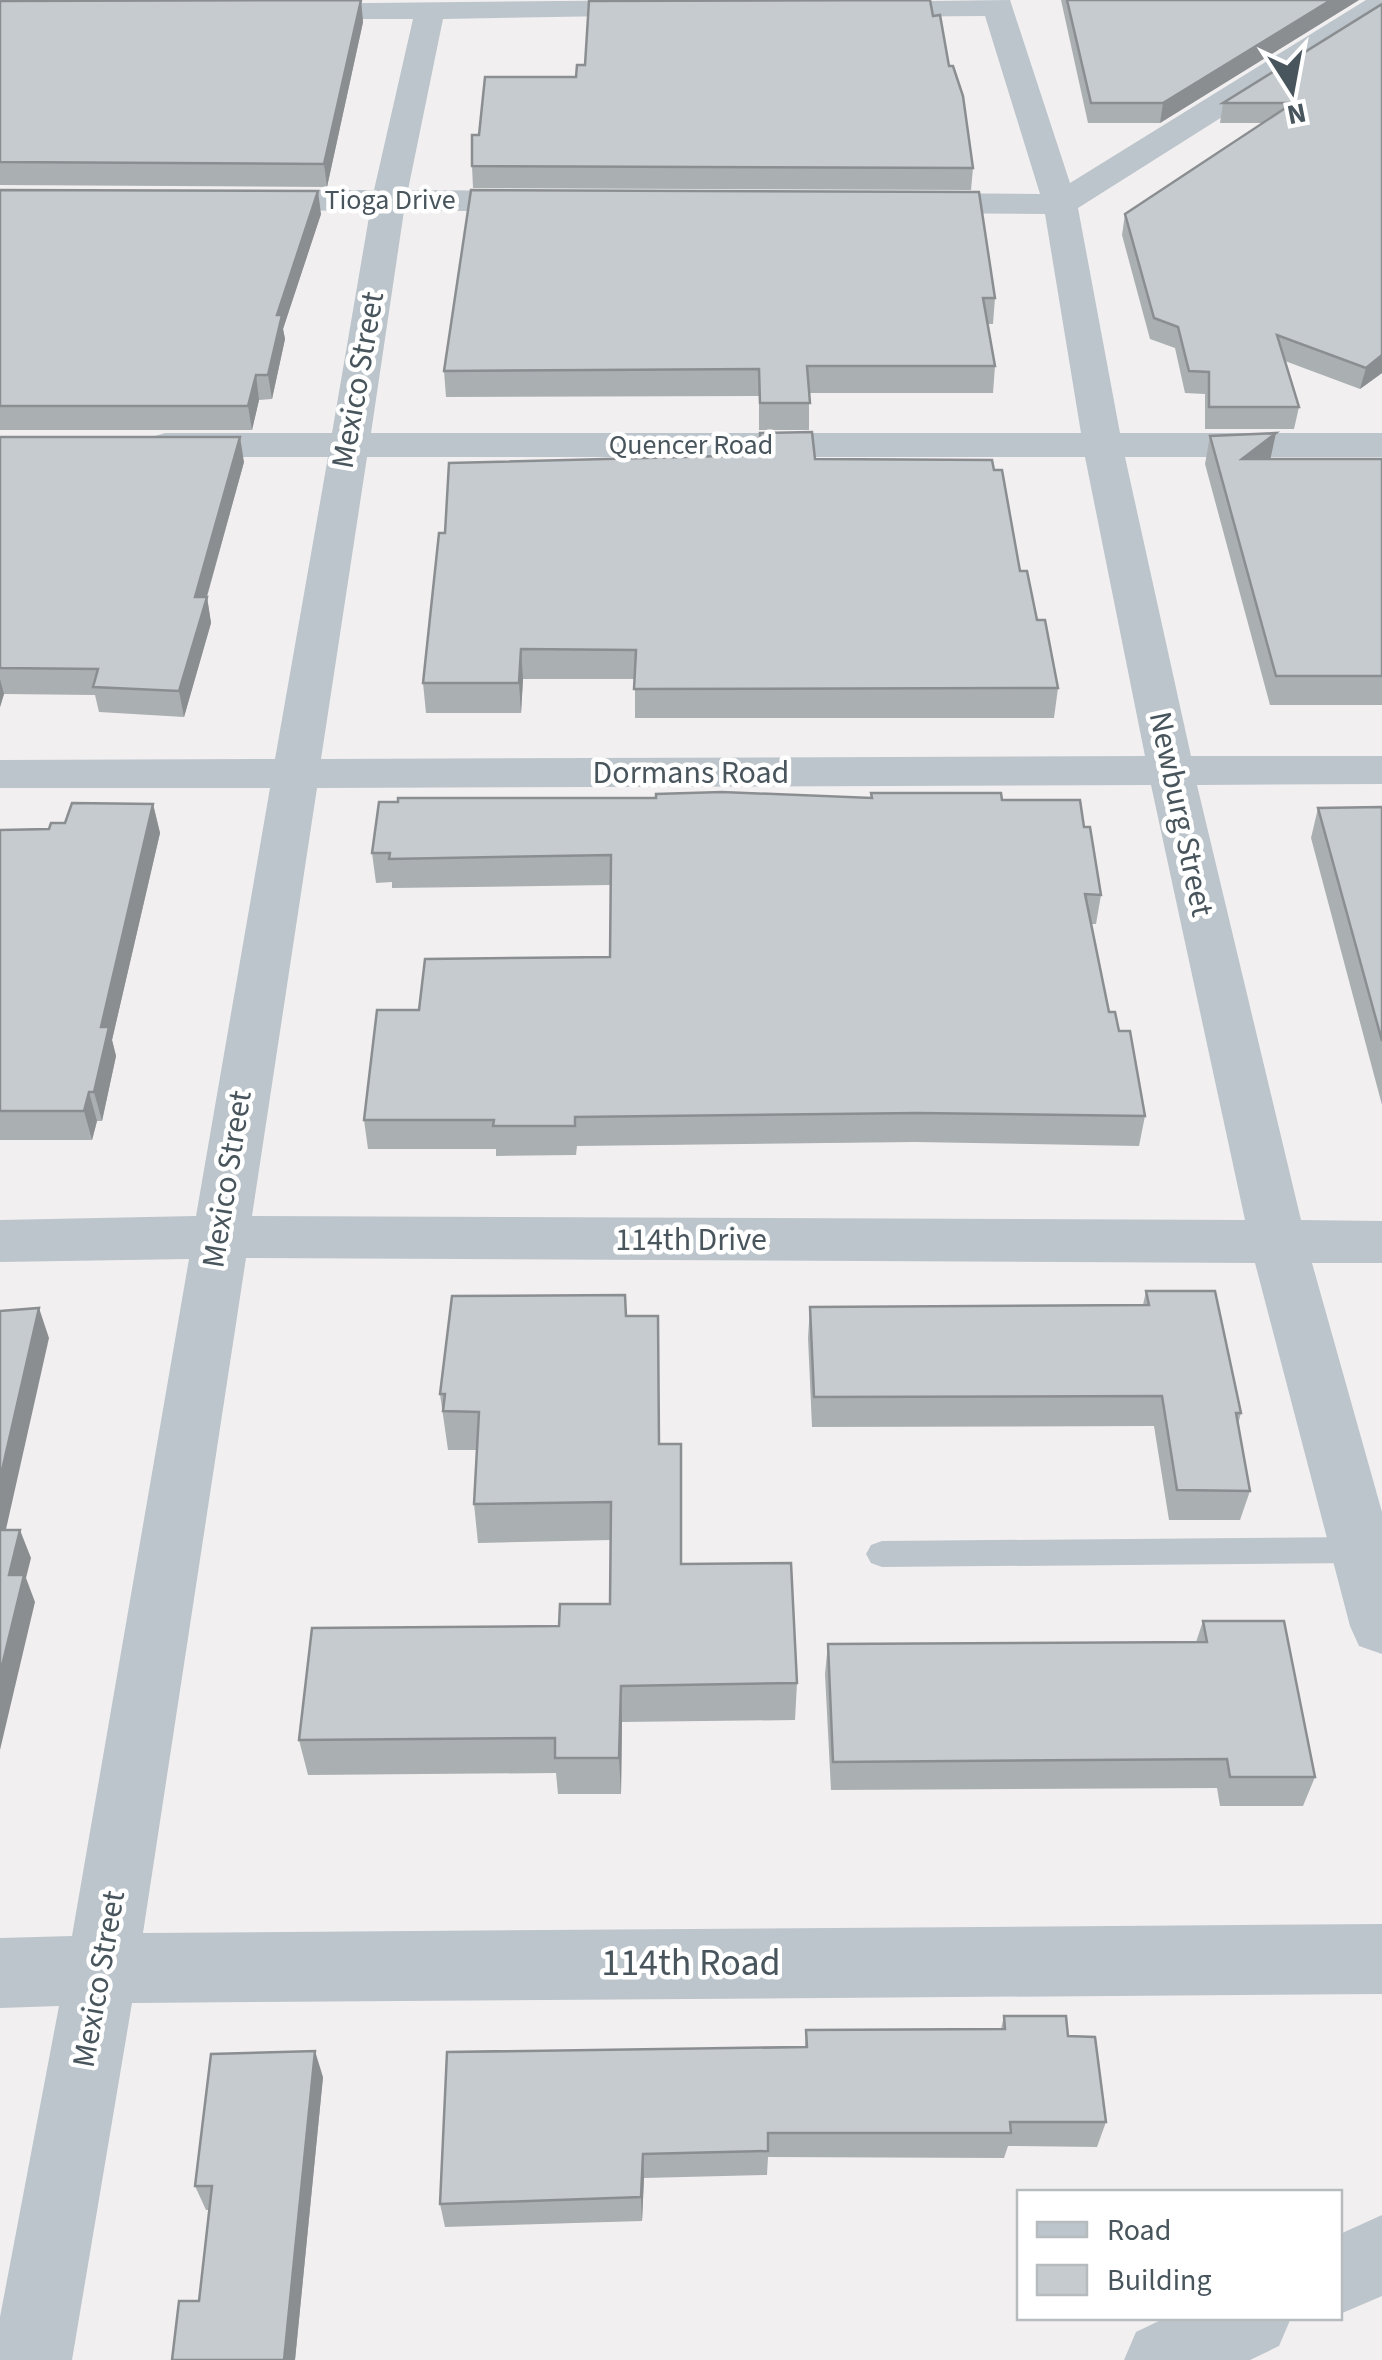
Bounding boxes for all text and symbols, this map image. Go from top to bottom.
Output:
north arrow [1242,40,1342,140]
text: N [1284,92,1310,135]
street label: Tioga Drive [324,180,456,220]
street label: Mexico Street [320,288,396,472]
street label: Quencer Road [609,425,773,465]
street label: Newburg Street [1137,707,1225,921]
street label: Dormans Road [593,750,789,796]
street label: Mexico Street [190,1087,264,1271]
street label: 114th Drive [615,1217,767,1263]
street label: Mexico Street [61,1887,137,2071]
street label: 114th Road [601,1936,781,1990]
legend [1017,2190,1342,2320]
text: Road [1107,2209,1171,2252]
text: Building [1107,2259,1212,2302]

